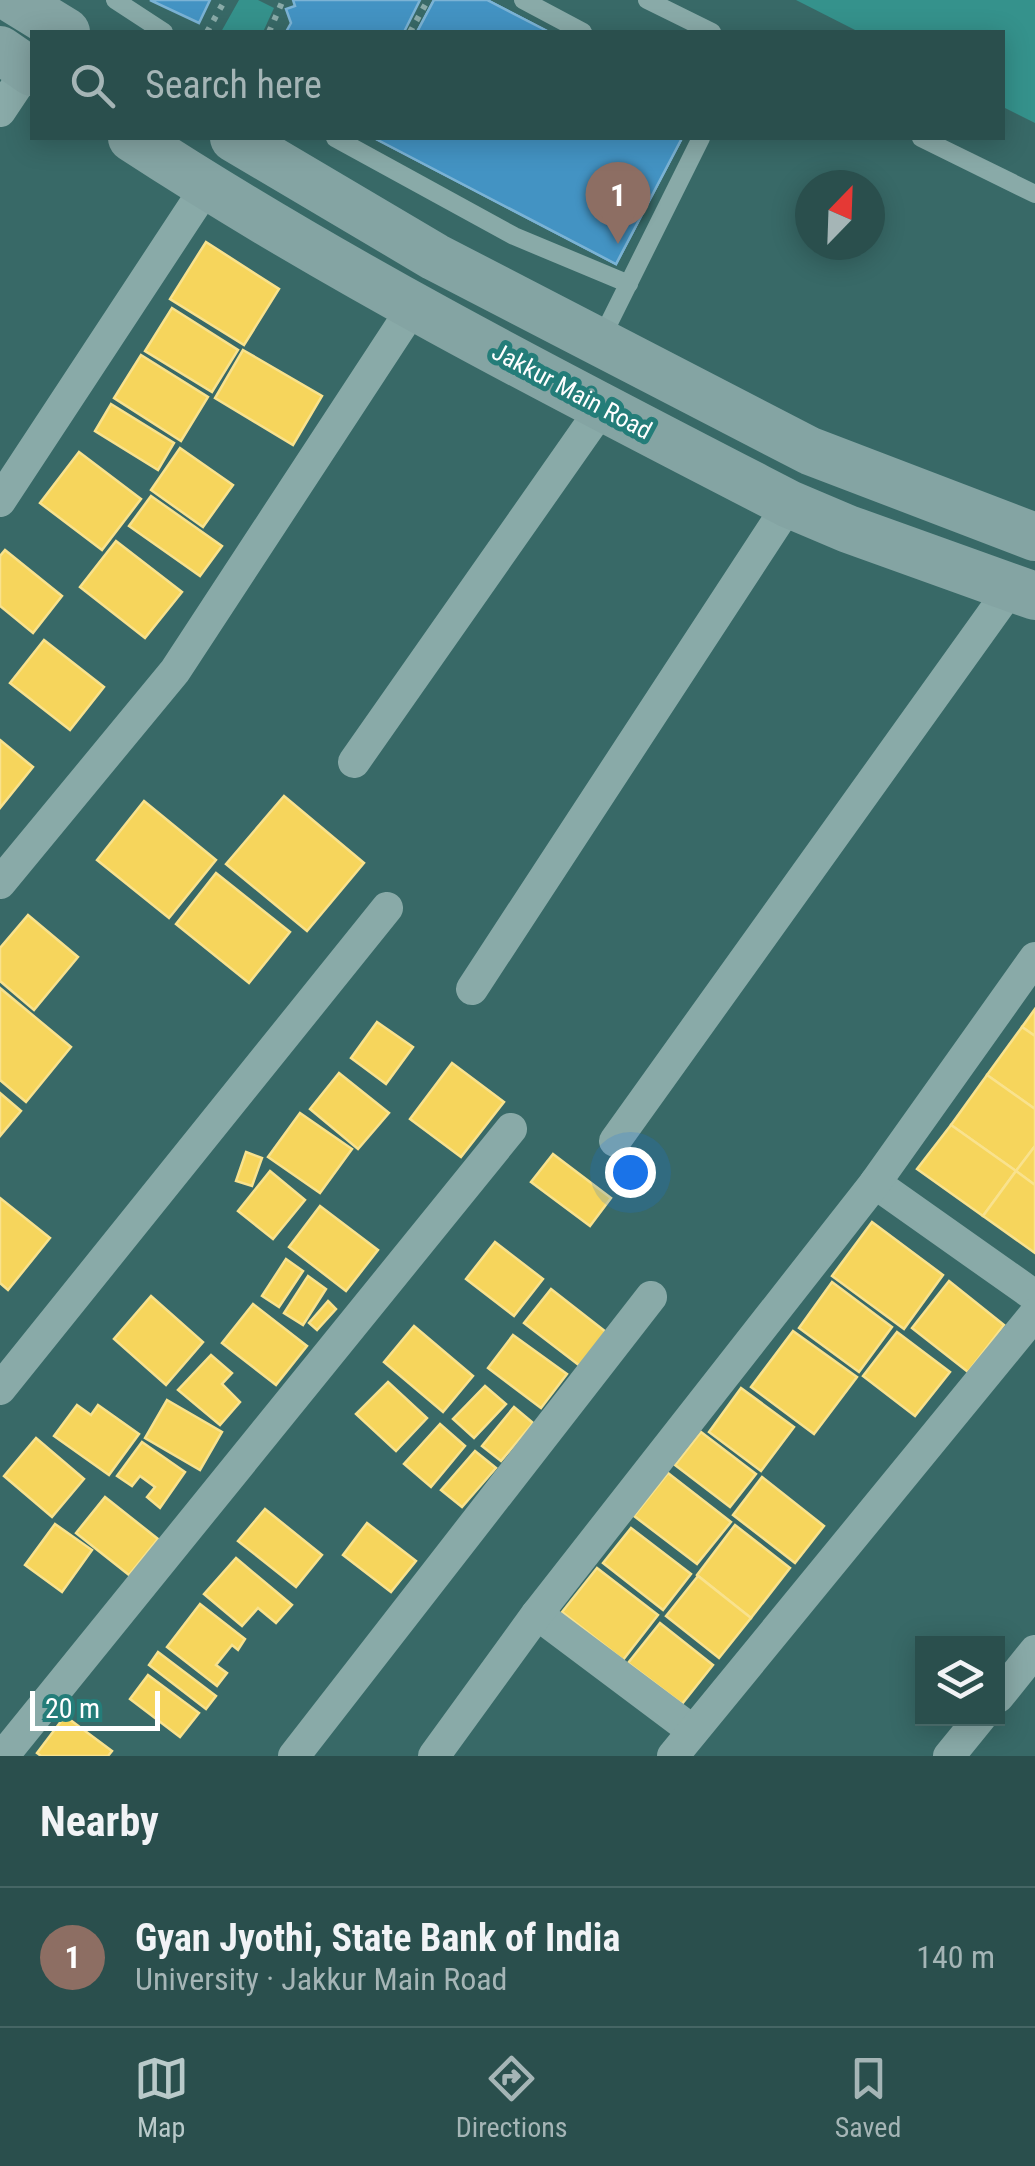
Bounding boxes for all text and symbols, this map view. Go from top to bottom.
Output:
search box [30,30,1005,140]
icon: search [65,58,120,113]
text: Search here [145,63,322,107]
pin: 1 [586,162,650,244]
north arrow [795,170,885,260]
street label: Jakkur Main Road [487,337,657,445]
your location [605,1147,656,1198]
map controls [915,1636,1005,1726]
button: layers [915,1636,1005,1726]
scale bar [30,1686,160,1730]
text: 20 m [45,1692,100,1725]
text: Nearby [40,1797,159,1846]
text: Gyan Jyothi, State Bank of India [135,1916,620,1960]
text: 1 [64,1938,81,1976]
text: 140 m [916,1938,995,1976]
text: University · Jakkur Main Road [135,1960,507,1998]
tab: Map [134,2051,189,2144]
tab: Directions [456,2051,568,2144]
tab: Saved [835,2051,901,2144]

